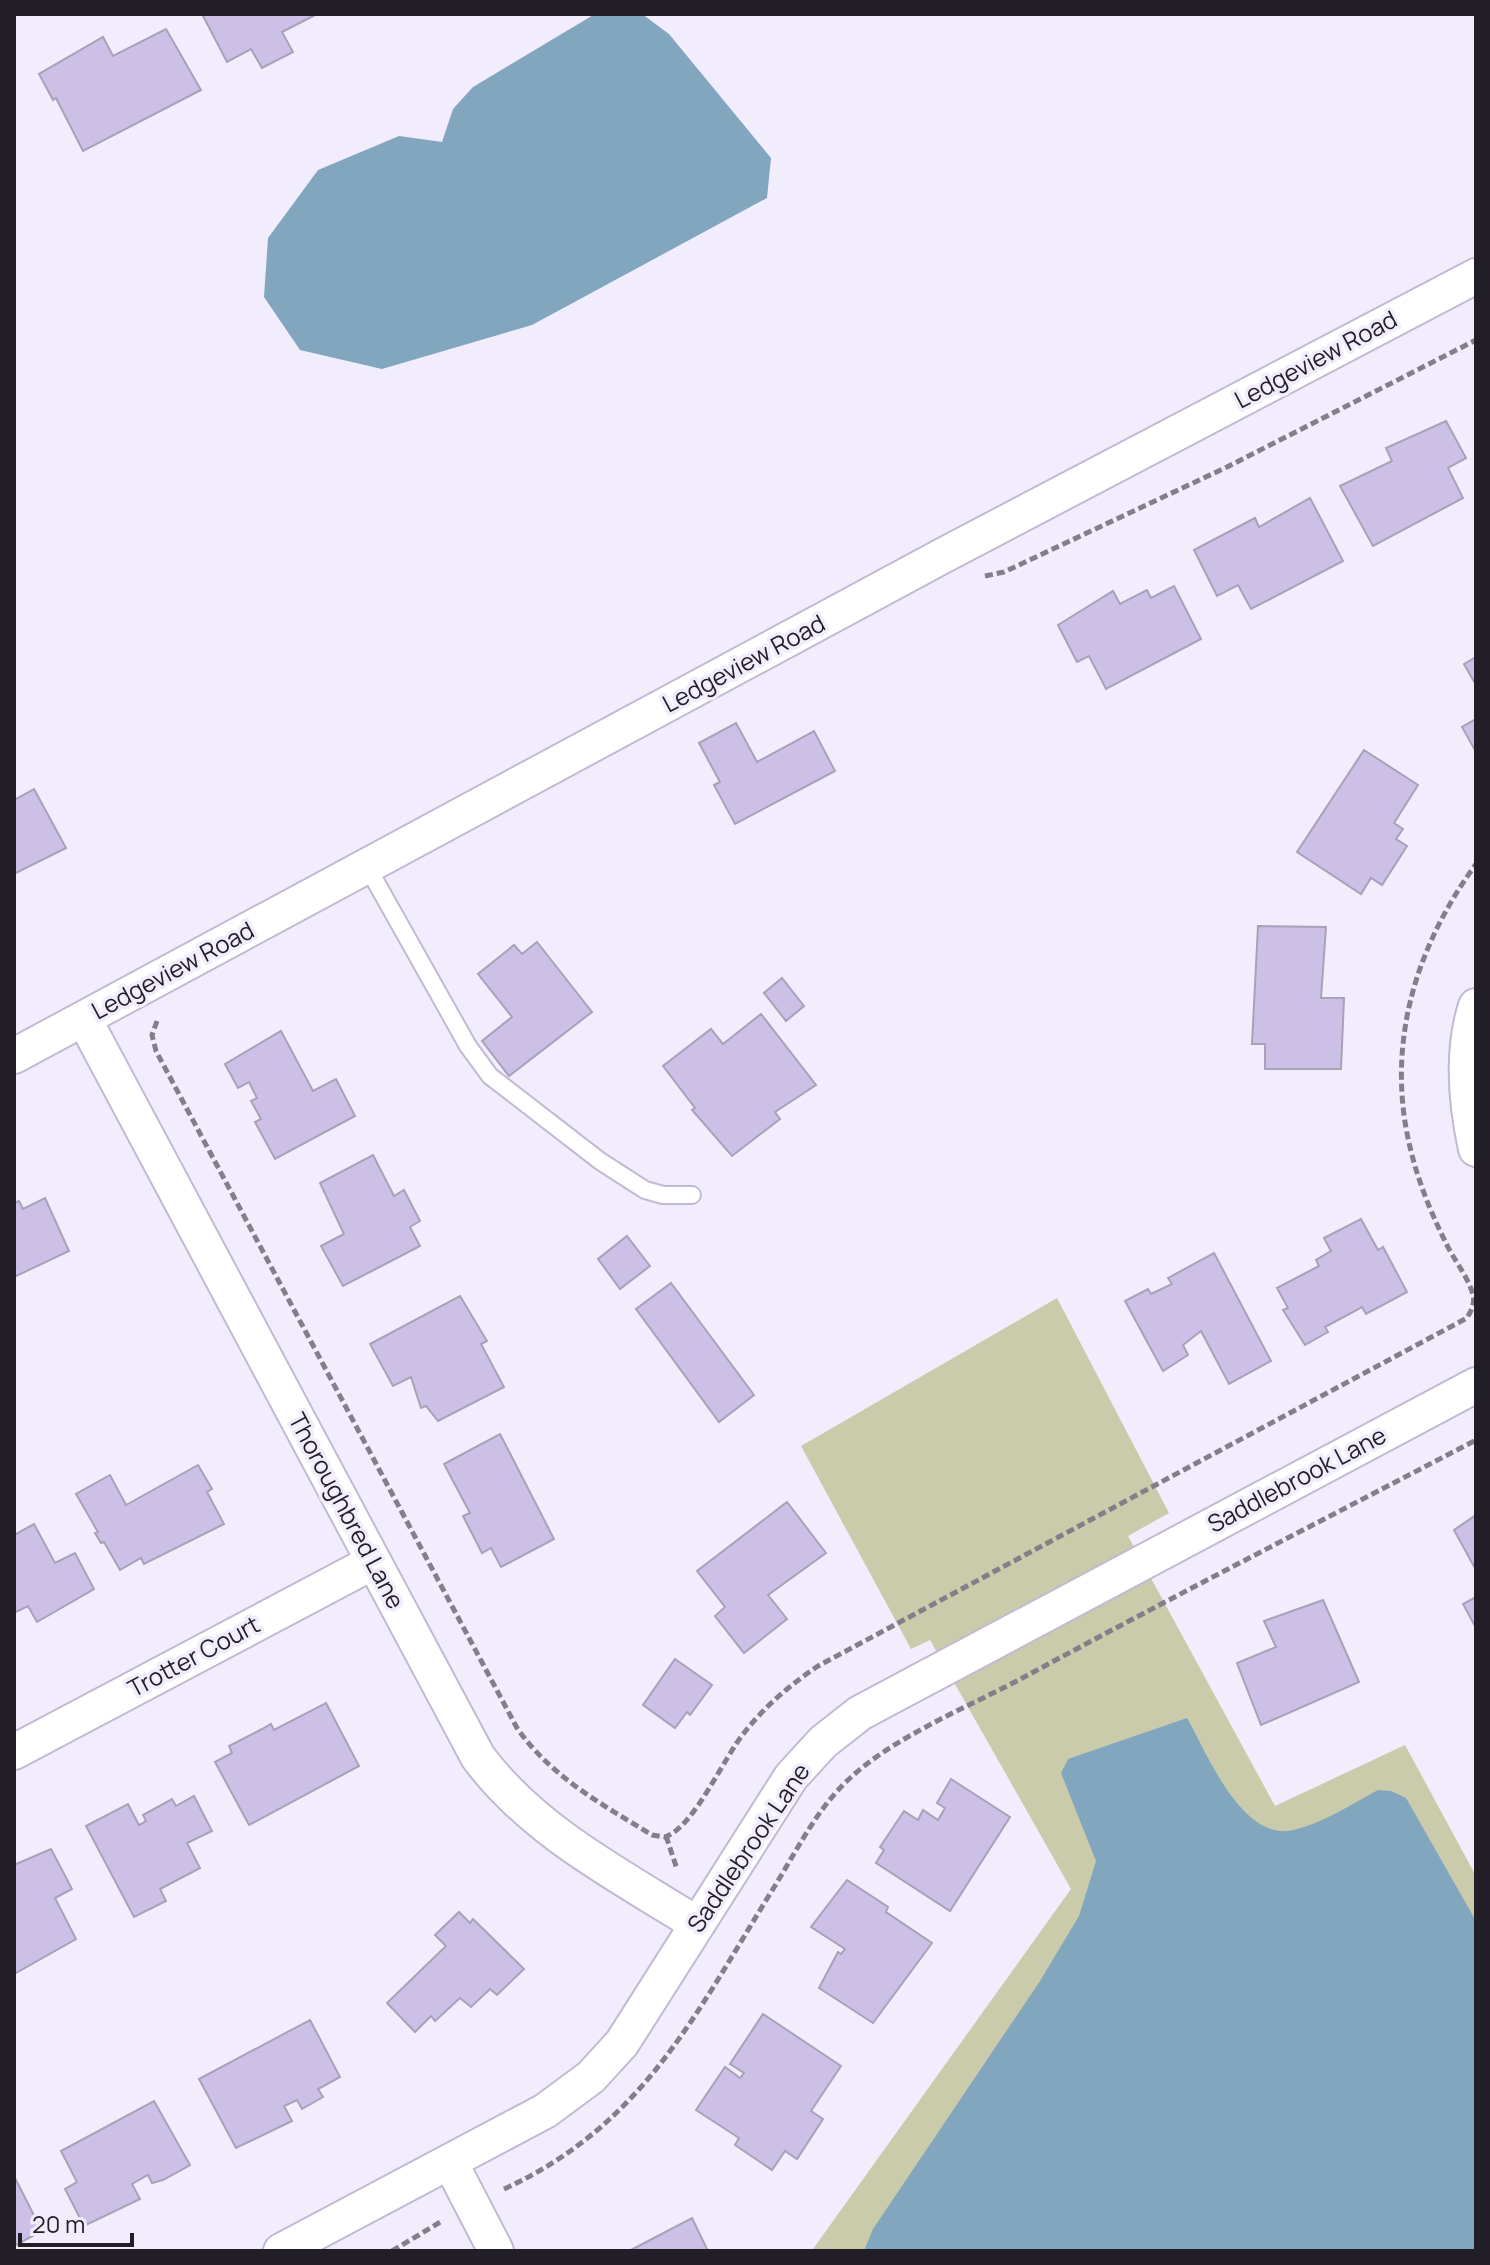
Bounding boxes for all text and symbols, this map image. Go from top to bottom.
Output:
street label: Ledgeview Road [1228,302,1402,415]
street label: Ledgeview Road [656,606,830,719]
street label: Ledgeview Road [85,913,259,1026]
street label: Thoroughbred Lane [282,1407,413,1614]
street label: Saddlebrook Lane [1201,1418,1391,1540]
street label: Trotter Court [122,1607,265,1704]
street label: Saddlebrook Lane [679,1756,817,1938]
scale bar [20,2197,132,2247]
text: 20 m [32,2207,85,2240]

